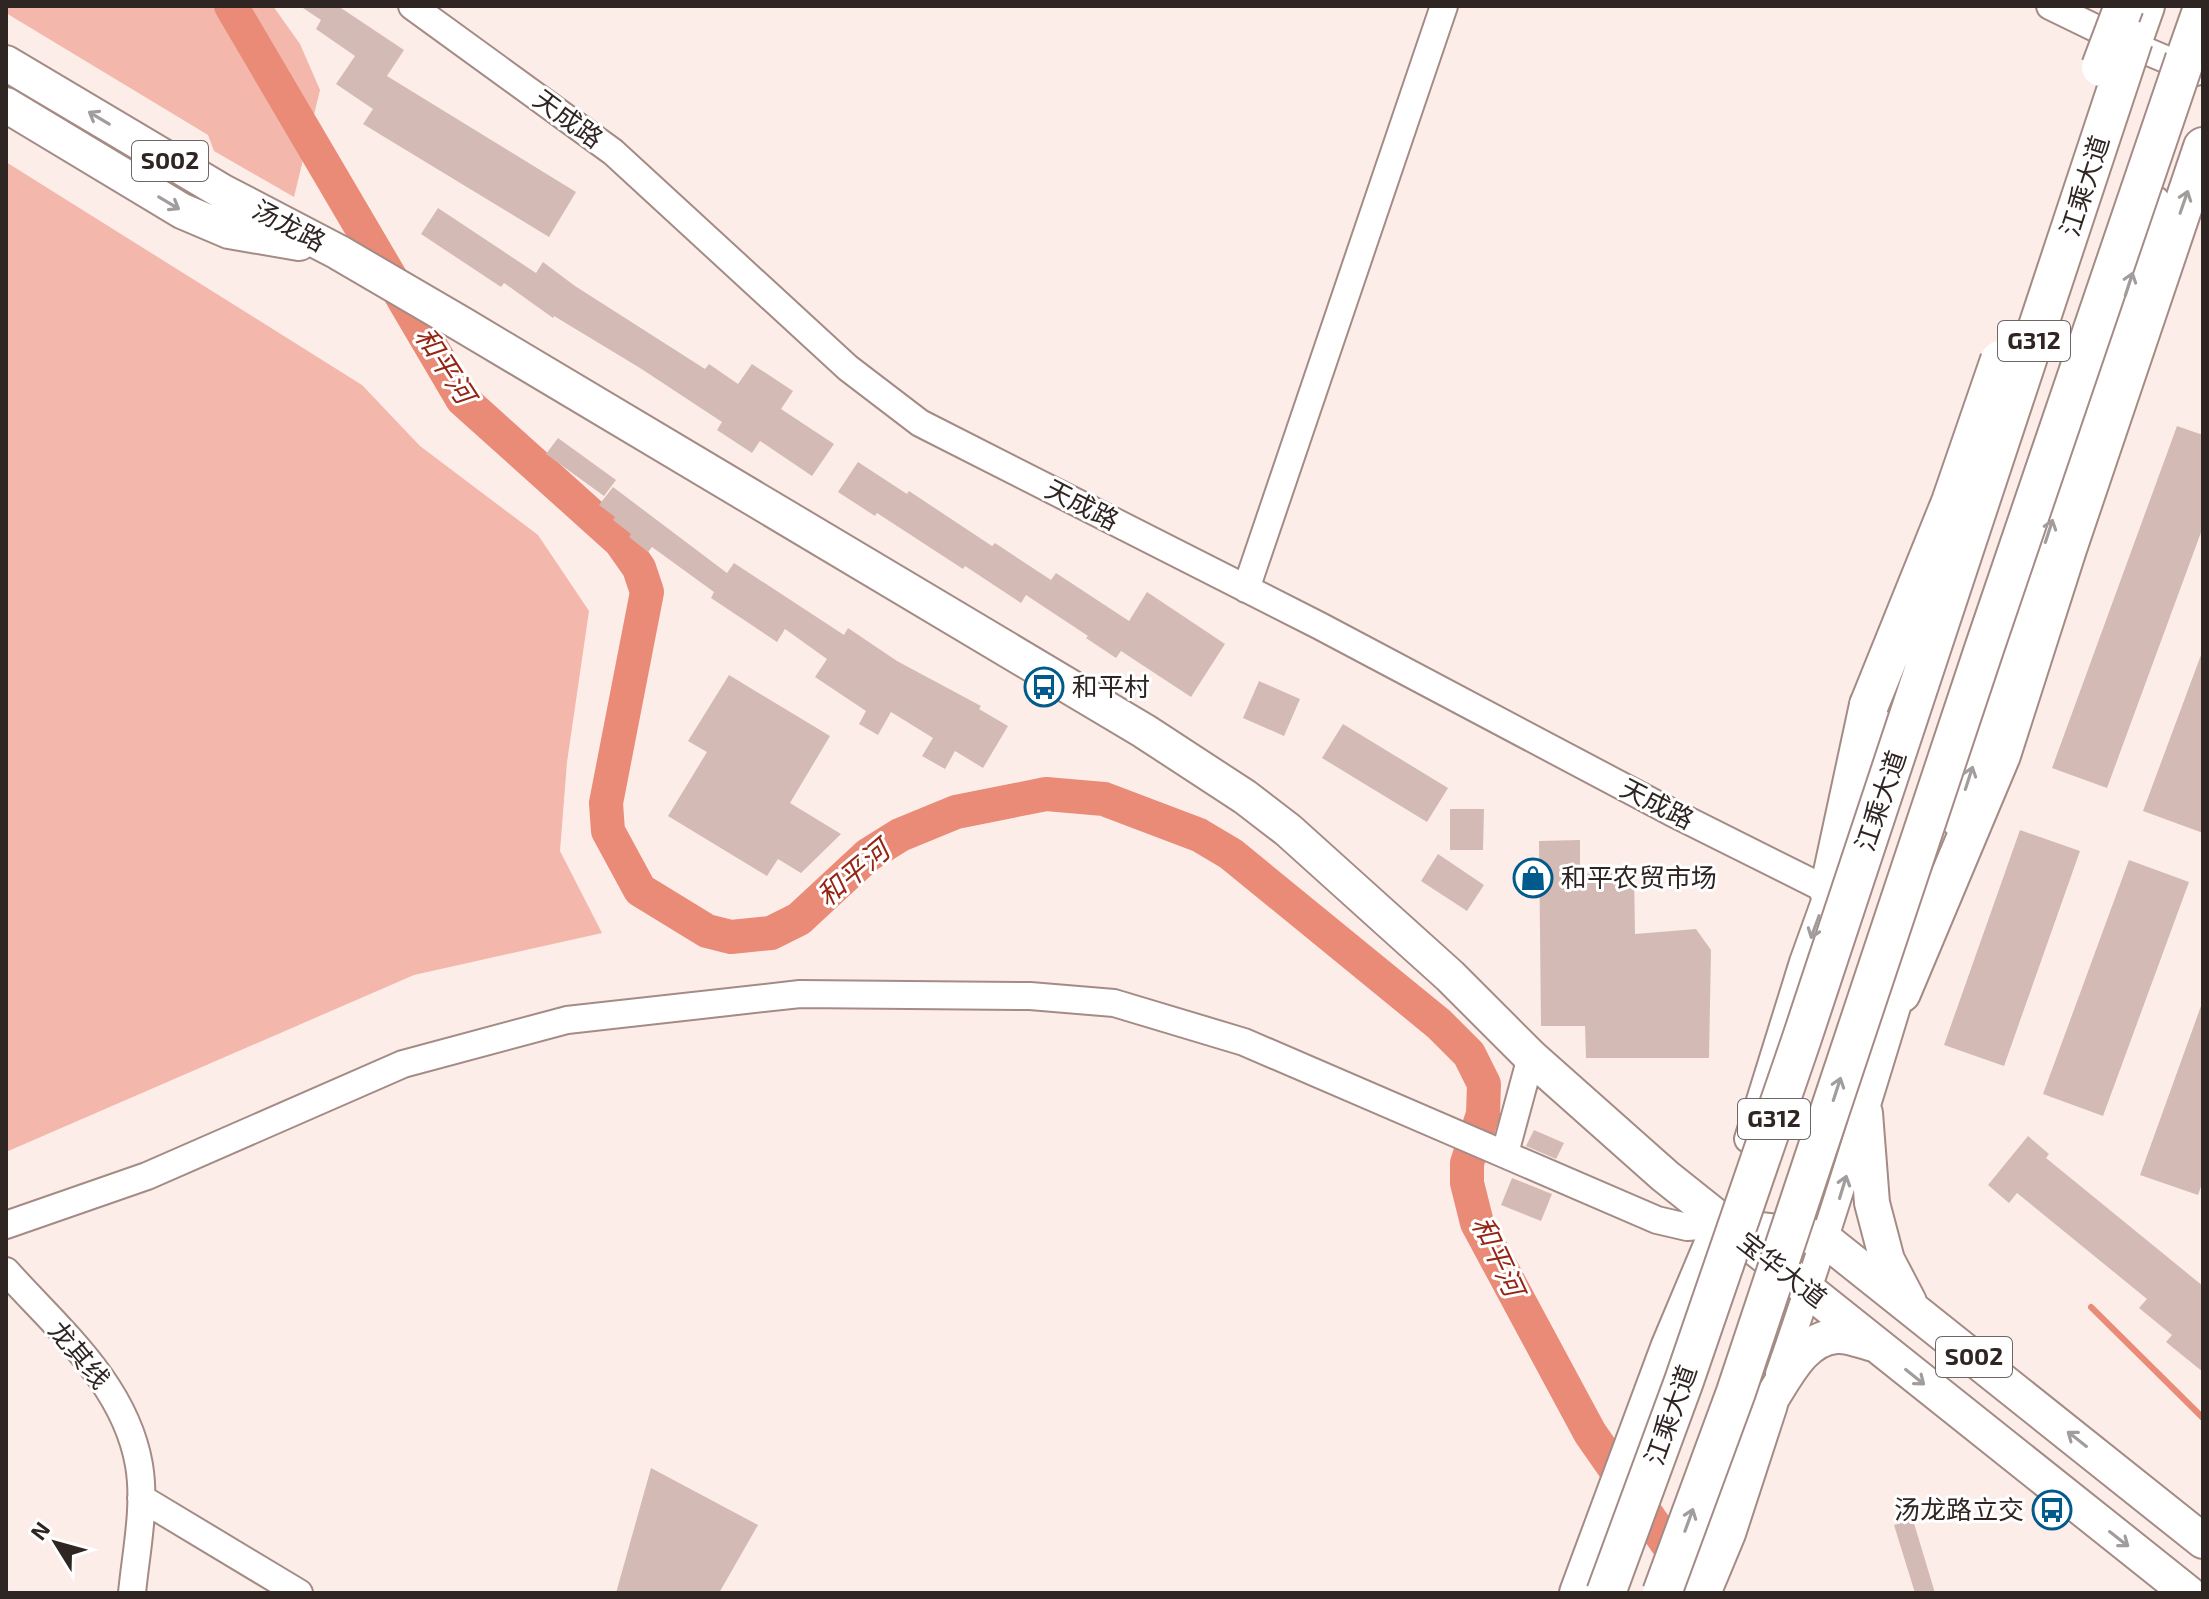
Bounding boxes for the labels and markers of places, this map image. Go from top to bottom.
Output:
bus stop icon: 和平村 [1023,666,1065,708]
place label: 和平村 [1072,670,1150,701]
shop icon: 和平农贸市场 [1512,857,1554,899]
place label: 和平农贸市场 [1561,861,1717,892]
bus stop icon: 汤龙路立交 [2031,1489,2073,1531]
place label: 汤龙路立交 [1894,1493,2024,1524]

